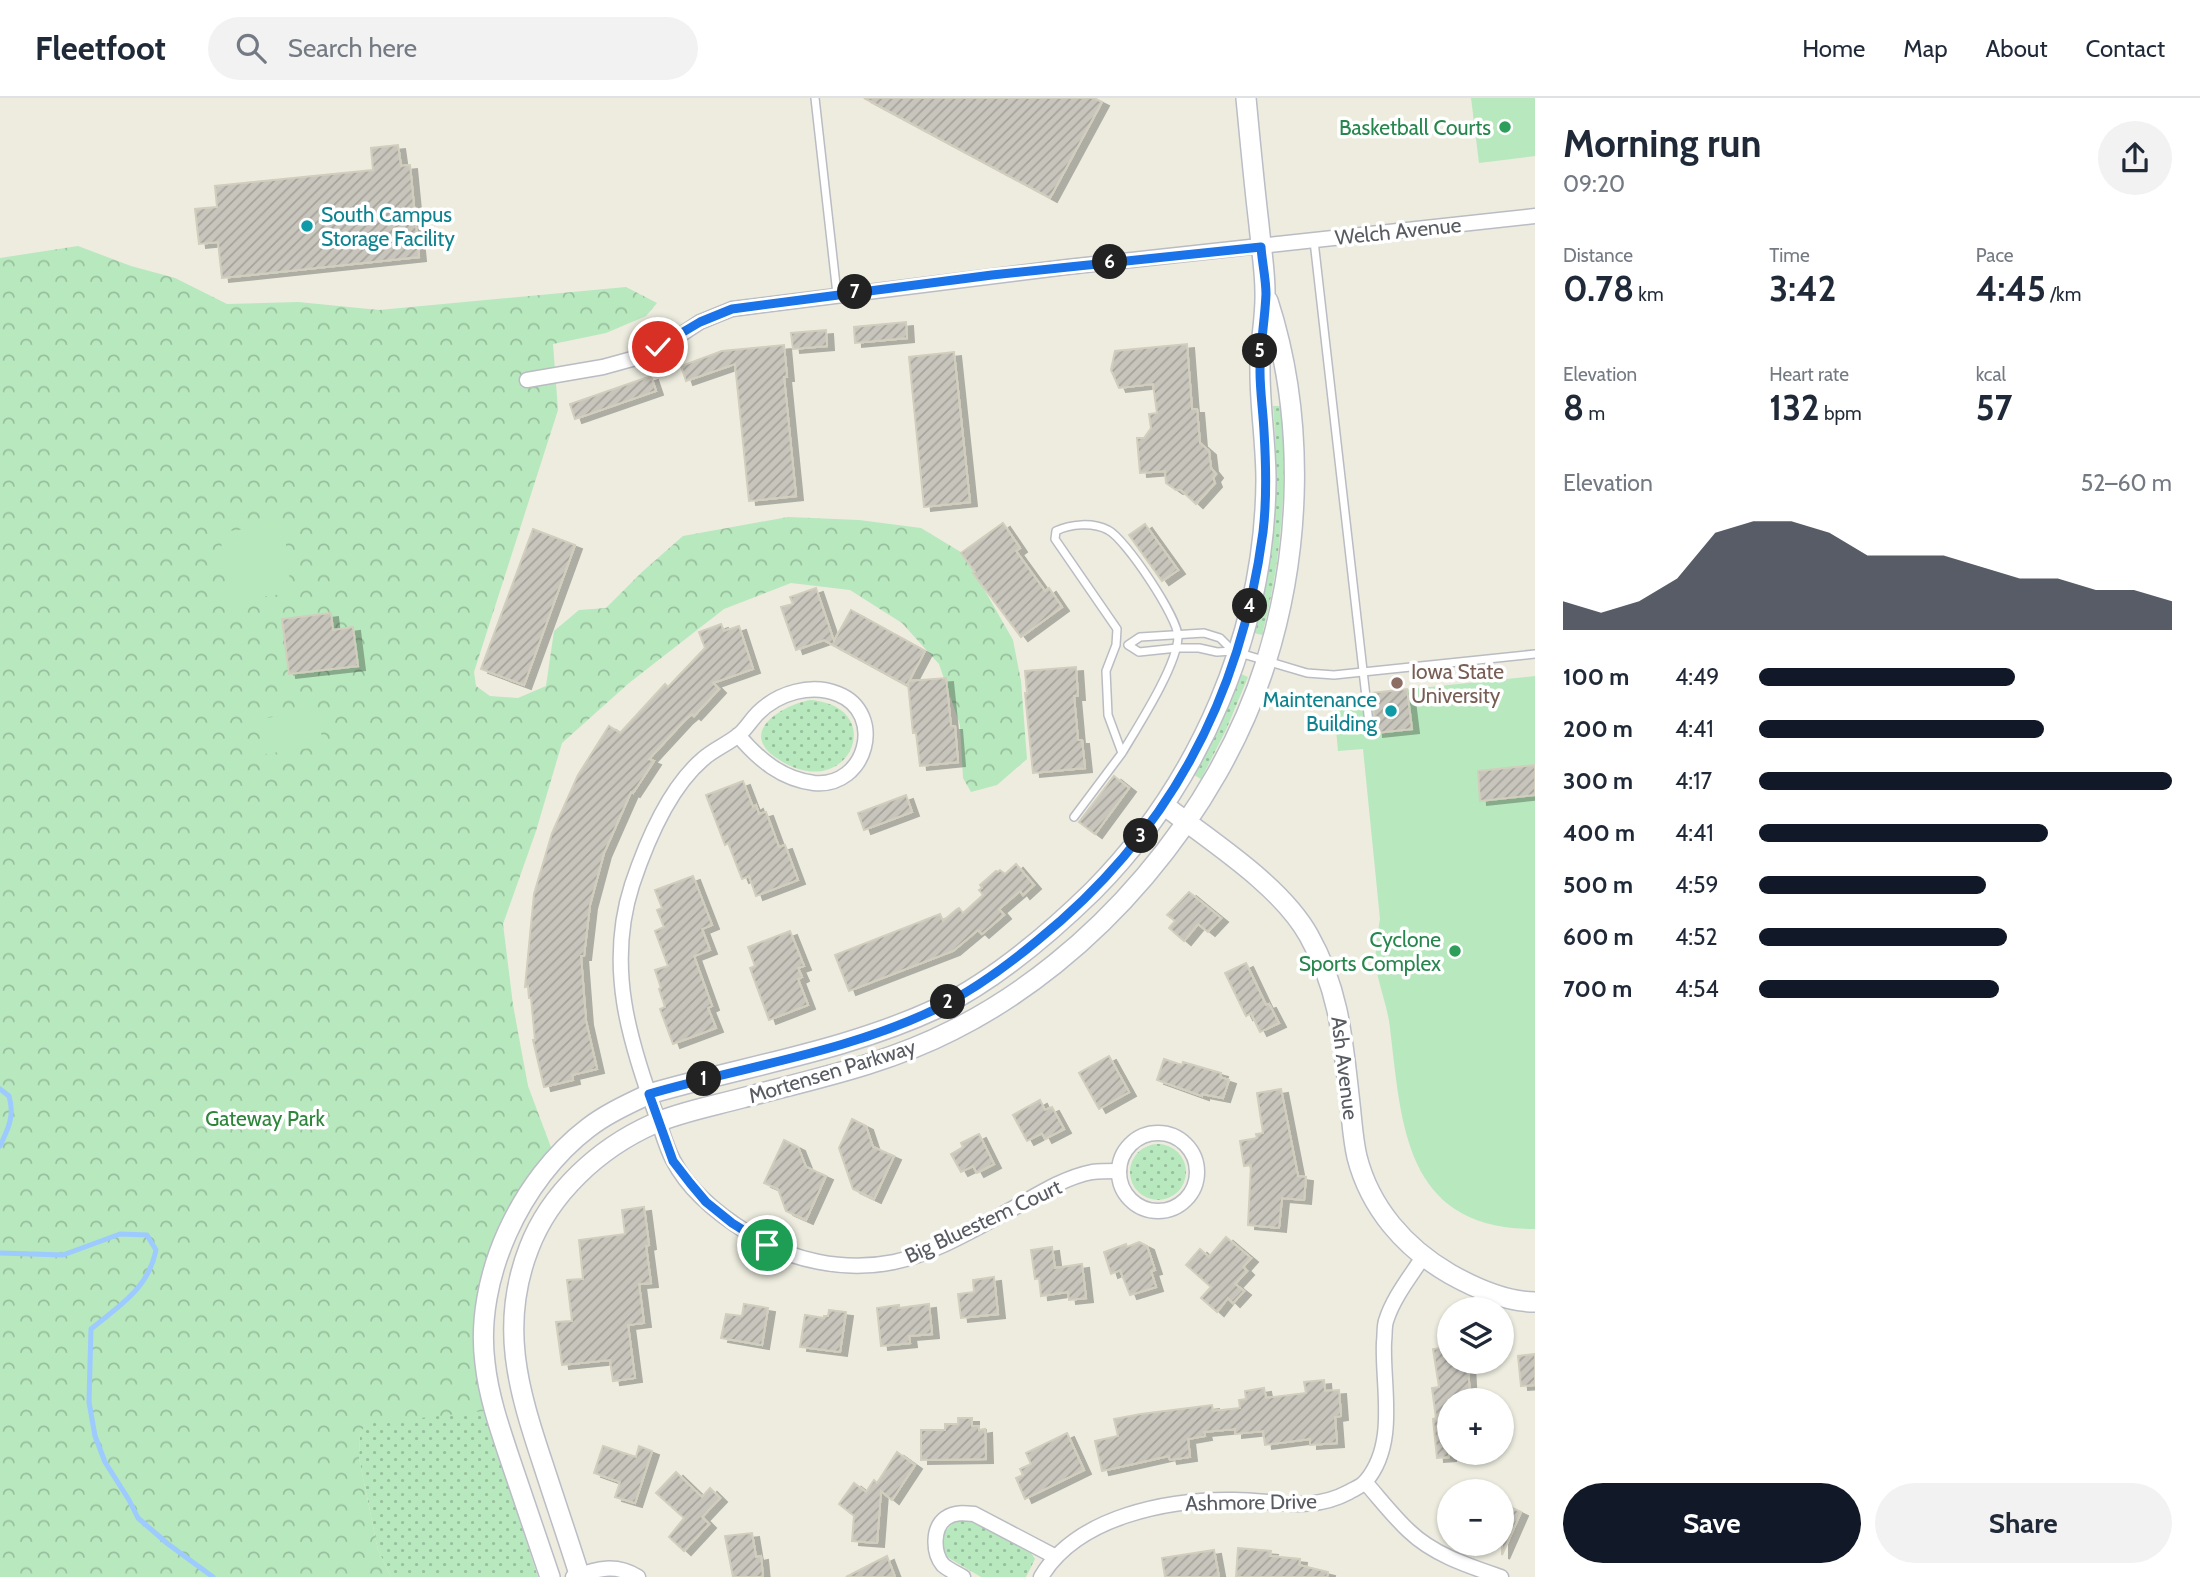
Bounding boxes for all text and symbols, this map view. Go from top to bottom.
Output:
search box [208,17,698,80]
text: Fleetfoot [35,28,166,68]
icon: search [232,29,270,67]
text: Search here [288,32,417,64]
text: Home [1802,34,1865,63]
text: Map [1903,34,1948,63]
text: About [1986,34,2048,63]
text: Contact [2086,34,2165,63]
place label: Basketball Courts [1339,115,1491,140]
marker: Basketball Courts [1497,119,1513,135]
text: Morning run [1563,120,1762,167]
button: share [2098,121,2172,195]
text: 09:20 [1563,170,1625,198]
place label: South Campus Storage Facility [321,202,455,251]
street label: Welch Avenue [1334,212,1463,250]
marker: South Campus Storage Facility [299,218,315,234]
pin: 6 [1092,244,1128,280]
text: Distance [1563,244,1633,267]
text: Time [1769,244,1810,267]
text: Pace [1976,244,2014,267]
text: 6 [1104,250,1115,273]
text: 0.78 [1563,267,1634,310]
text: 3:42 [1769,267,1836,310]
text: 4:45 [1976,267,2046,310]
pin: 7 [838,274,872,310]
text: 7 [850,280,859,303]
text: km [1634,283,1664,306]
text: /km [2046,283,2081,306]
pin [628,317,688,377]
icon: check [639,328,677,366]
pin: 5 [1242,334,1278,368]
text: 5 [1254,339,1265,362]
text: Elevation [1563,363,1637,386]
text: Heart rate [1769,363,1849,386]
text: kcal [1976,363,2006,386]
text: 8 [1563,386,1584,429]
text: 132 [1769,386,1820,429]
text: 57 [1976,386,2012,429]
text: m [1584,402,1605,425]
text: bpm [1820,402,1862,425]
text: Elevation [1563,469,1653,497]
text: 52–60 m [2081,469,2172,497]
pin: 4 [1232,588,1268,624]
text: 4 [1244,594,1255,617]
place label: Iowa State University [1411,659,1504,708]
text: 100 m [1563,663,1629,691]
text: 4:49 [1675,663,1719,691]
marker: Iowa State University [1389,675,1405,691]
place label: Maintenance Building [1263,687,1378,736]
marker: Maintenance Building [1383,703,1399,719]
text: 200 m [1563,715,1633,743]
text: 4:41 [1675,715,1714,743]
text: 300 m [1563,767,1633,795]
text: 4:17 [1675,767,1712,795]
pin: 3 [1124,818,1158,854]
text: 400 m [1563,819,1635,847]
text: 4:41 [1675,819,1714,847]
text: 3 [1135,824,1146,847]
text: 500 m [1563,871,1633,899]
text: 4:59 [1675,871,1719,899]
text: 600 m [1563,923,1634,951]
text: 4:52 [1675,923,1718,951]
place label: Cyclone Sports Complex [1299,927,1441,976]
marker: Cyclone Sports Complex [1447,943,1463,959]
text: 700 m [1563,975,1632,1003]
text: 4:54 [1675,975,1719,1003]
pin: 2 [930,984,965,1020]
text: 2 [942,990,953,1013]
street label: Ash Avenue [1326,1015,1364,1122]
street label: Mortensen Parkway [745,1034,919,1108]
pin: 1 [686,1062,722,1096]
text: 1 [700,1067,707,1090]
park label: Gateway Park [205,1106,325,1131]
street label: Big Bluestem Court [901,1174,1065,1268]
pin [737,1215,797,1275]
icon: arrive [748,1226,786,1264]
map controls [1437,1297,1514,1556]
button: layers [1437,1297,1514,1374]
button: + [1437,1388,1514,1465]
button: − [1437,1479,1514,1556]
button: Save [1563,1483,1861,1563]
button: Share [1875,1483,2172,1563]
street label: Ashmore Drive [1185,1488,1317,1516]

